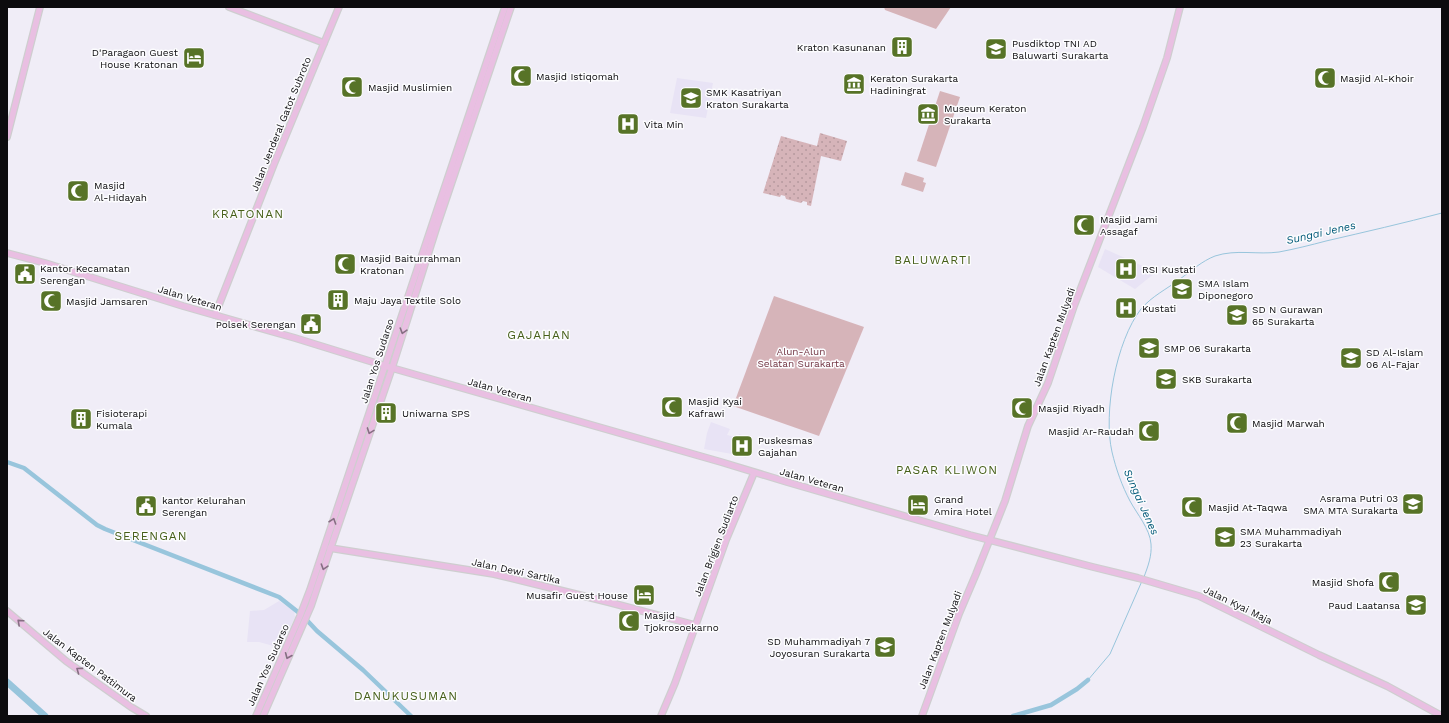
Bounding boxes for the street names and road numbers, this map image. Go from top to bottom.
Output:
street label: Jalan Jenderal Gatot Subroto [249,55,313,193]
street label: Jalan Veteran [157,283,223,313]
street label: Jalan Kapten Mulyadi [1031,286,1077,388]
street label: Jalan Yos Sudarso [358,317,396,405]
street label: Jalan Veteran [467,376,533,404]
street label: Jalan Veteran [779,466,845,494]
street label: Jalan Brigjen Sudiarto [692,494,740,598]
street label: Jalan Dewi Sartika [471,556,562,586]
street label: Jalan Kyai Maja [1202,584,1274,626]
street label: Jalan Kapten Mulyadi [916,589,964,691]
street label: Jalan Yos Sudarso [245,622,291,708]
street label: Jalan Kapten Pattimura [41,626,139,704]

